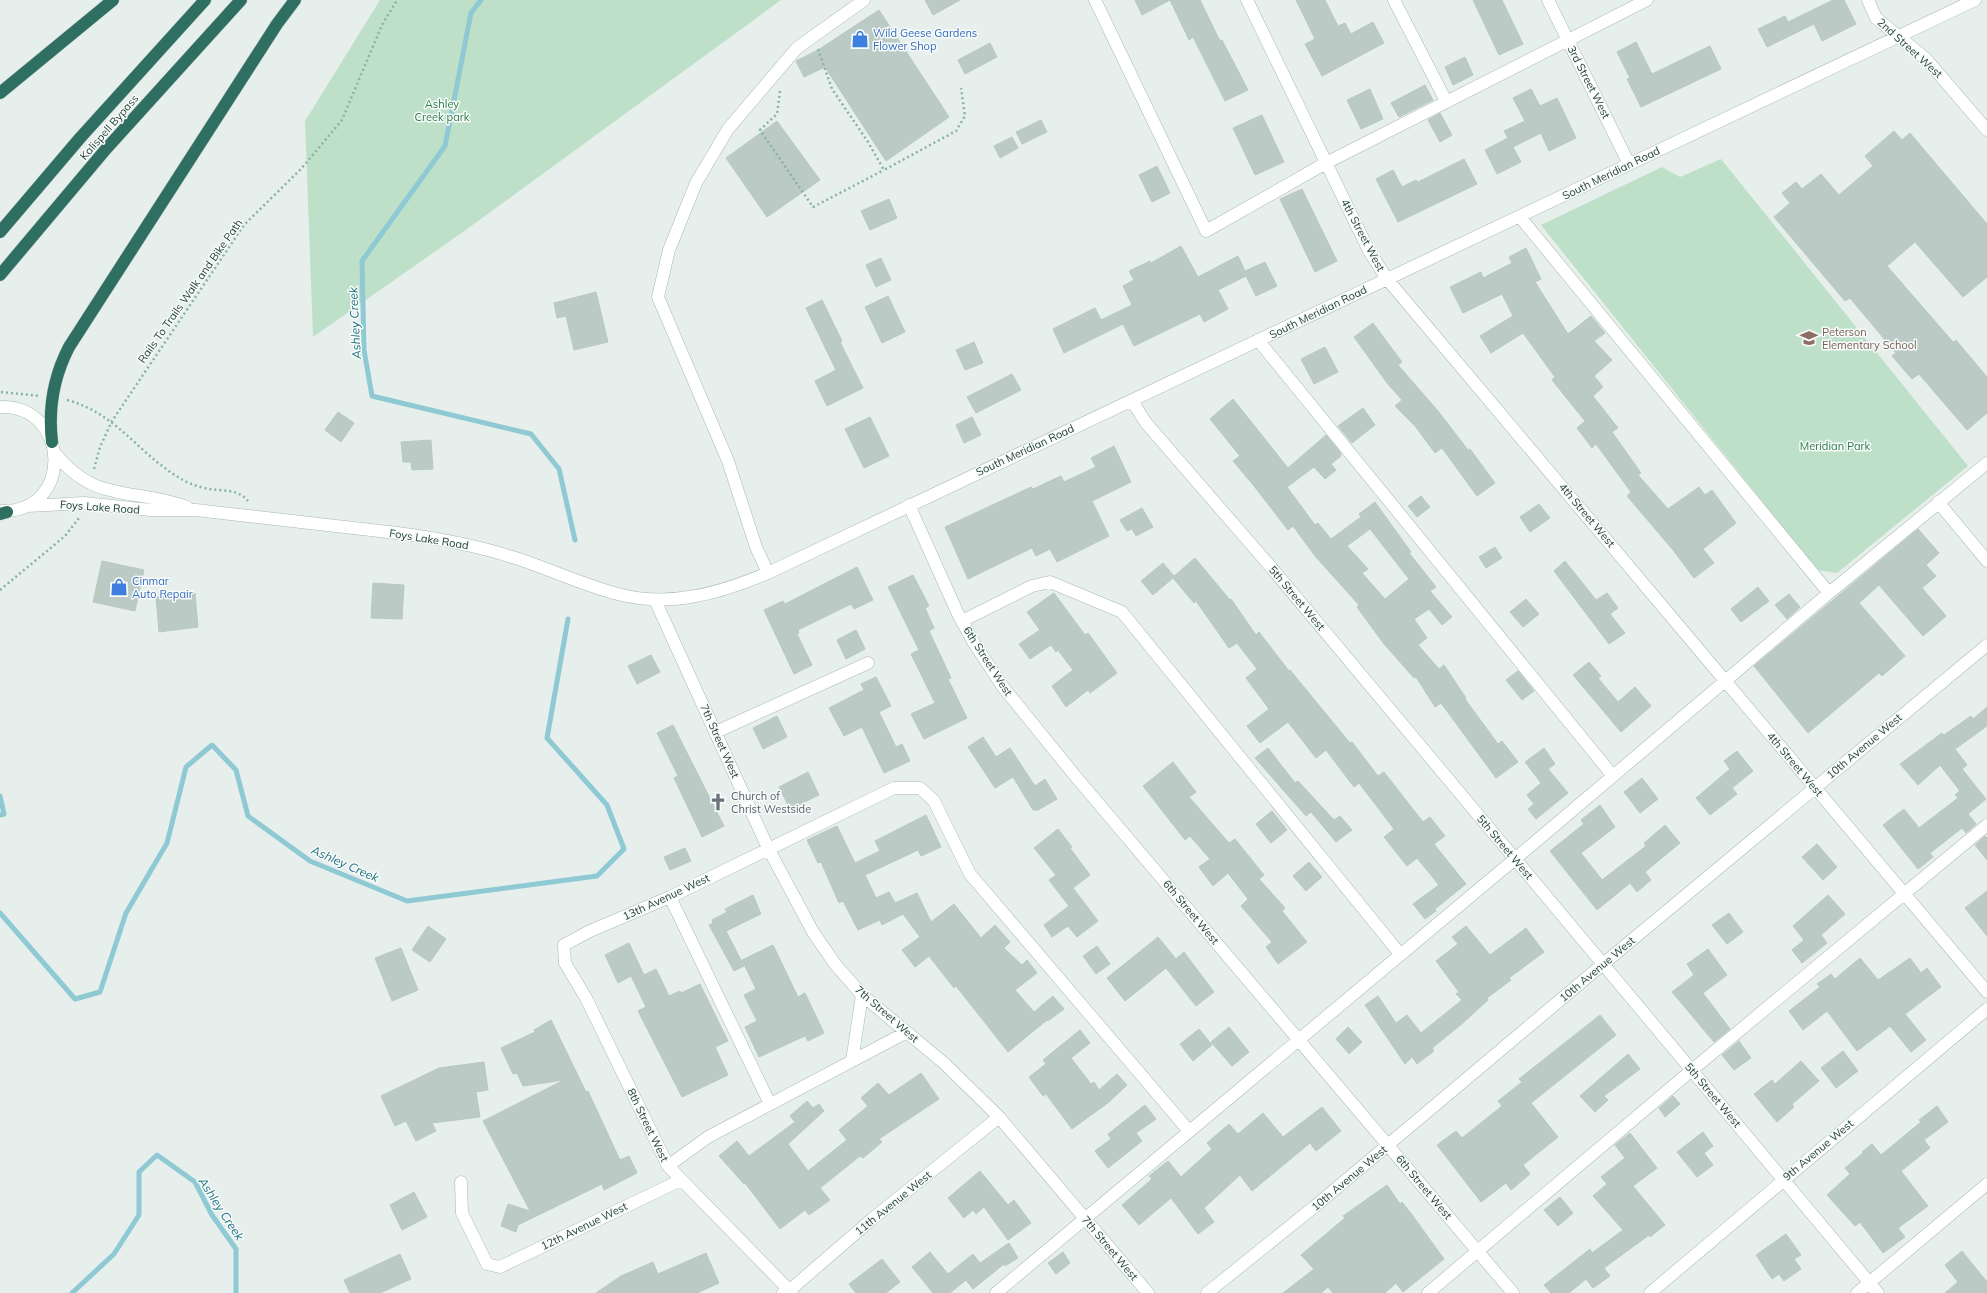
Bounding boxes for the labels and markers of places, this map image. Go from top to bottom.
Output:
place label: Wild Geese Gardens Flower Shop [873,26,977,53]
shop icon: Wild Geese Gardens Flower Shop [850,29,870,49]
place label: Peterson Elementary School [1822,325,1917,352]
school or university icon: Peterson Elementary School [1799,328,1819,348]
place label: Cinmar Auto Repair [132,574,193,601]
shop icon: Cinmar Auto Repair [109,577,129,597]
place label: Church of Christ Westside [731,789,811,816]
church icon: Church of Christ Westside [708,792,728,812]

